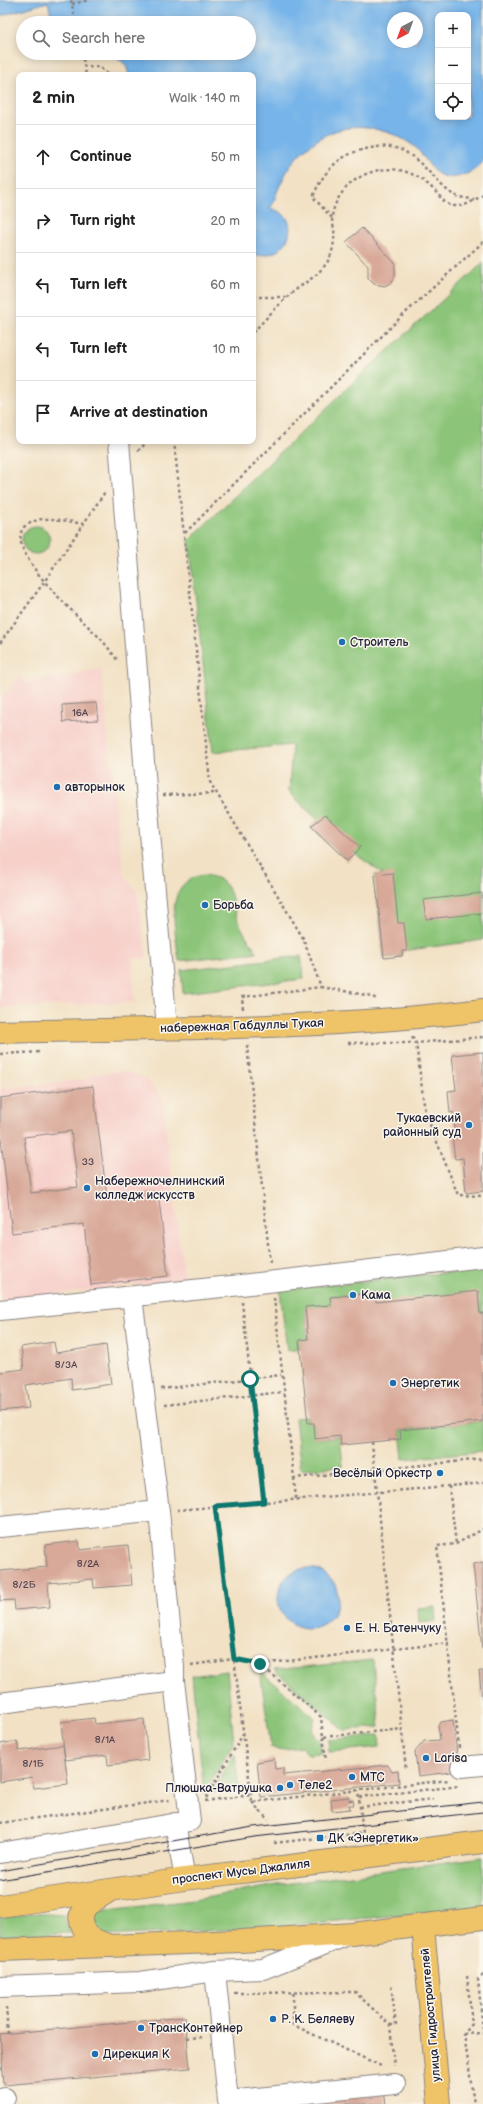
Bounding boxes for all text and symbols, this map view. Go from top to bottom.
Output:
north arrow [387,12,423,48]
map controls [435,12,471,120]
button: + [435,12,471,48]
search box [16,16,256,60]
icon: search [30,27,52,49]
text: Search here [62,29,145,48]
button: − [435,48,471,84]
button: locate [435,84,471,120]
text: 2 min [32,88,75,108]
text: Walk · 140 m [169,90,240,106]
icon: ahead [32,146,54,168]
text: Continue [70,147,132,166]
text: 50 m [211,149,240,165]
icon: right [32,210,54,232]
text: Turn right [70,211,135,230]
text: 20 m [210,213,240,229]
icon: left [32,274,54,296]
text: Turn left [70,275,127,294]
text: 60 m [210,277,240,293]
icon: left [32,338,54,360]
text: Turn left [70,339,127,358]
text: 10 m [213,341,240,357]
icon: arrive [32,402,54,424]
text: Arrive at destination [70,403,208,422]
place label: Строитель [350,635,409,650]
marker: Строитель [337,637,347,647]
house number: 16А [72,707,89,719]
place label: авторынок [65,780,125,795]
marker: авторынок [52,782,62,792]
place label: Борьба [213,898,254,913]
marker: Борьба [200,900,210,910]
street label: набережная Габдуллы Тукая [160,1016,324,1036]
place label: Тукаевский районный суд [383,1111,462,1140]
marker: Тукаевский районный суд [464,1120,474,1130]
house number: 33 [82,1156,94,1168]
place label: Набережночелнинский колледж искусств [95,1174,225,1203]
marker: Набережночелнинский колледж искусств [82,1183,92,1193]
place label: Кама [361,1288,391,1303]
marker: Кама [348,1290,358,1300]
house number: 8/3А [55,1359,78,1371]
route start [241,1370,259,1388]
place label: Энергетик [401,1376,460,1391]
marker: Энергетик [388,1378,398,1388]
place label: Весёлый Оркестр [333,1466,432,1481]
marker: Весёлый Оркестр [435,1468,445,1478]
house number: 8/2А [77,1558,100,1570]
house number: 8/2Б [12,1579,36,1591]
place label: Е. Н. Батенчуку [355,1621,441,1636]
marker: Е. Н. Батенчуку [342,1623,352,1633]
route end [251,1655,269,1673]
house number: 8/1А [95,1734,116,1746]
place label: Larisa [434,1751,467,1766]
marker: Larisa [421,1753,431,1763]
house number: 8/1Б [22,1758,44,1770]
place label: МТС [360,1770,385,1785]
marker: МТС [347,1772,357,1782]
place label: Теле2 [298,1778,332,1793]
marker: Теле2 [285,1780,295,1790]
place label: Плюшка-Ватрушка [165,1781,272,1796]
marker: Плюшка-Ватрушка [275,1783,285,1793]
place label: ДК «Энергетик» [328,1831,419,1846]
marker: ДК «Энергетик» [315,1833,325,1843]
street label: проспект Мусы Джалиля [171,1856,311,1888]
street label: улица Гидростроителей [418,1948,444,2082]
place label: Р. К. Беляеву [281,2012,355,2027]
marker: Р. К. Беляеву [268,2014,278,2024]
place label: ТрансКонтейнер [149,2021,243,2036]
marker: ТрансКонтейнер [136,2023,146,2033]
place label: Дирекция К [103,2047,170,2062]
marker: Дирекция К [90,2049,100,2059]

